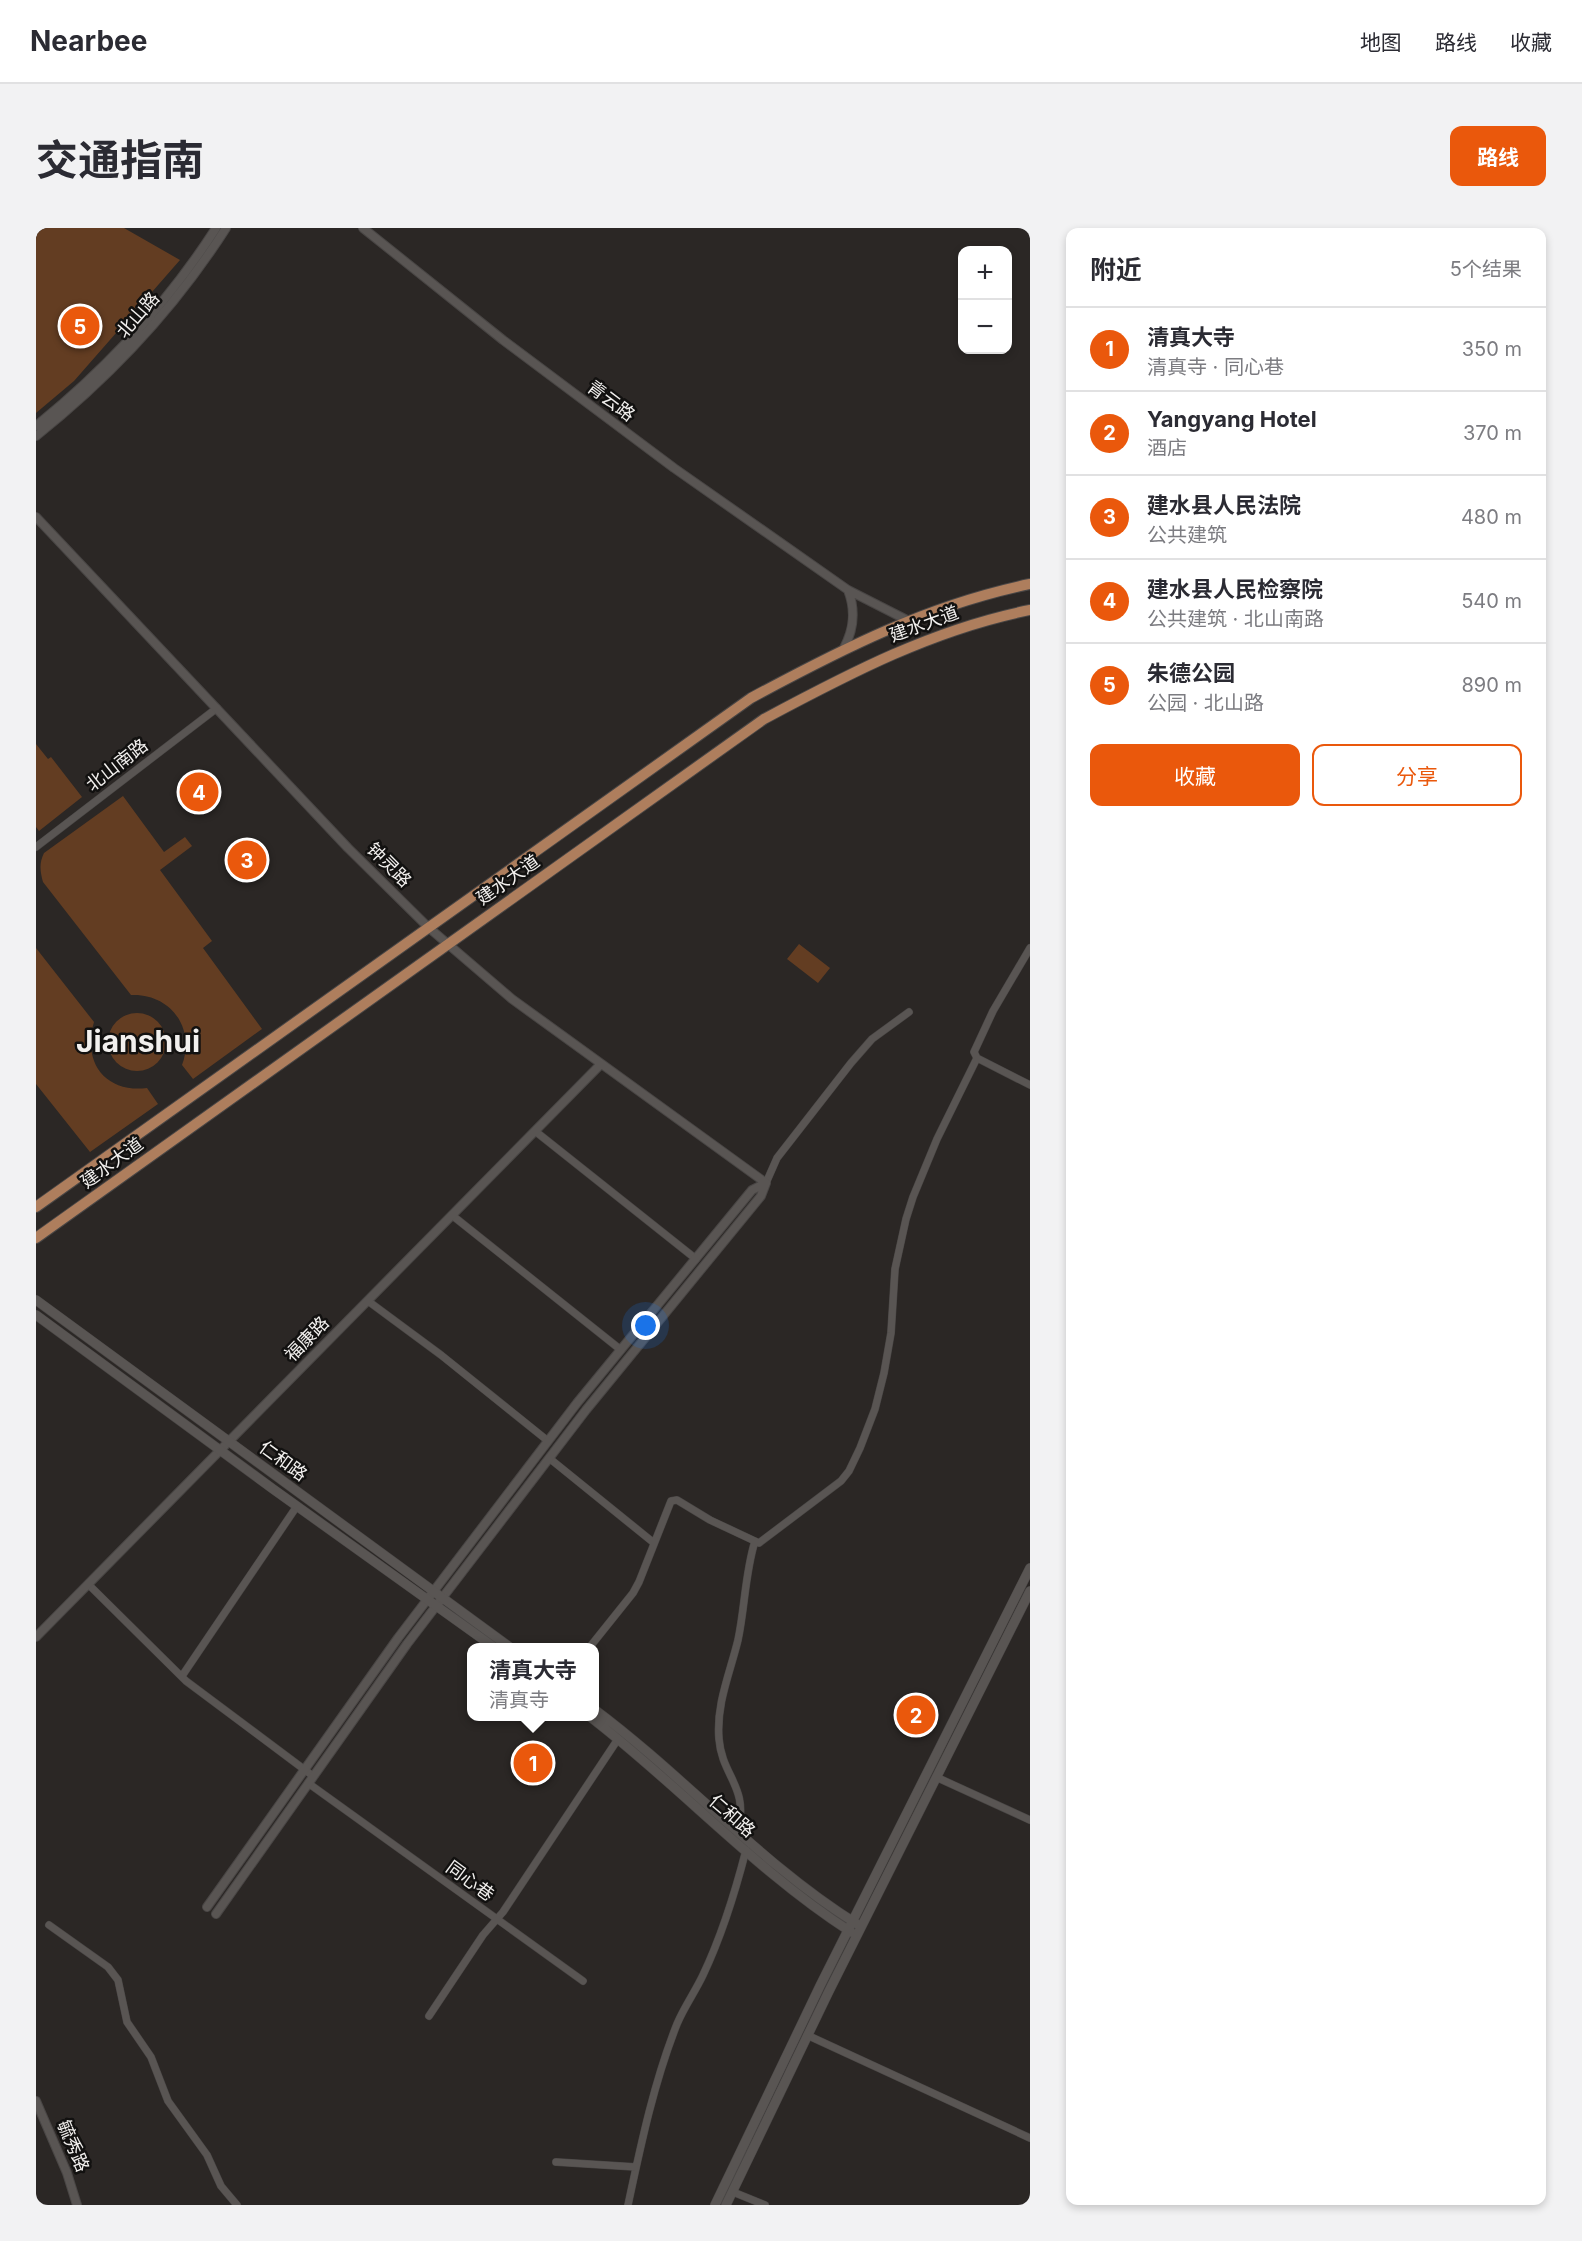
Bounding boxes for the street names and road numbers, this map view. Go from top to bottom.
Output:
street label: 北山路 [112,287,163,342]
street label: 青云路 [583,376,639,425]
street label: 建水大道 [886,601,961,646]
street label: 北山南路 [82,734,152,795]
street label: 钟灵路 [363,838,416,891]
street label: 建水大道 [472,850,543,909]
street label: 建水大道 [76,1133,147,1192]
street label: 福康路 [280,1312,333,1365]
street label: 仁和路 [255,1436,311,1485]
street label: 仁和路 [705,1790,760,1841]
street label: 同心巷 [442,1856,498,1905]
street label: 毓秀路 [53,2117,94,2175]

